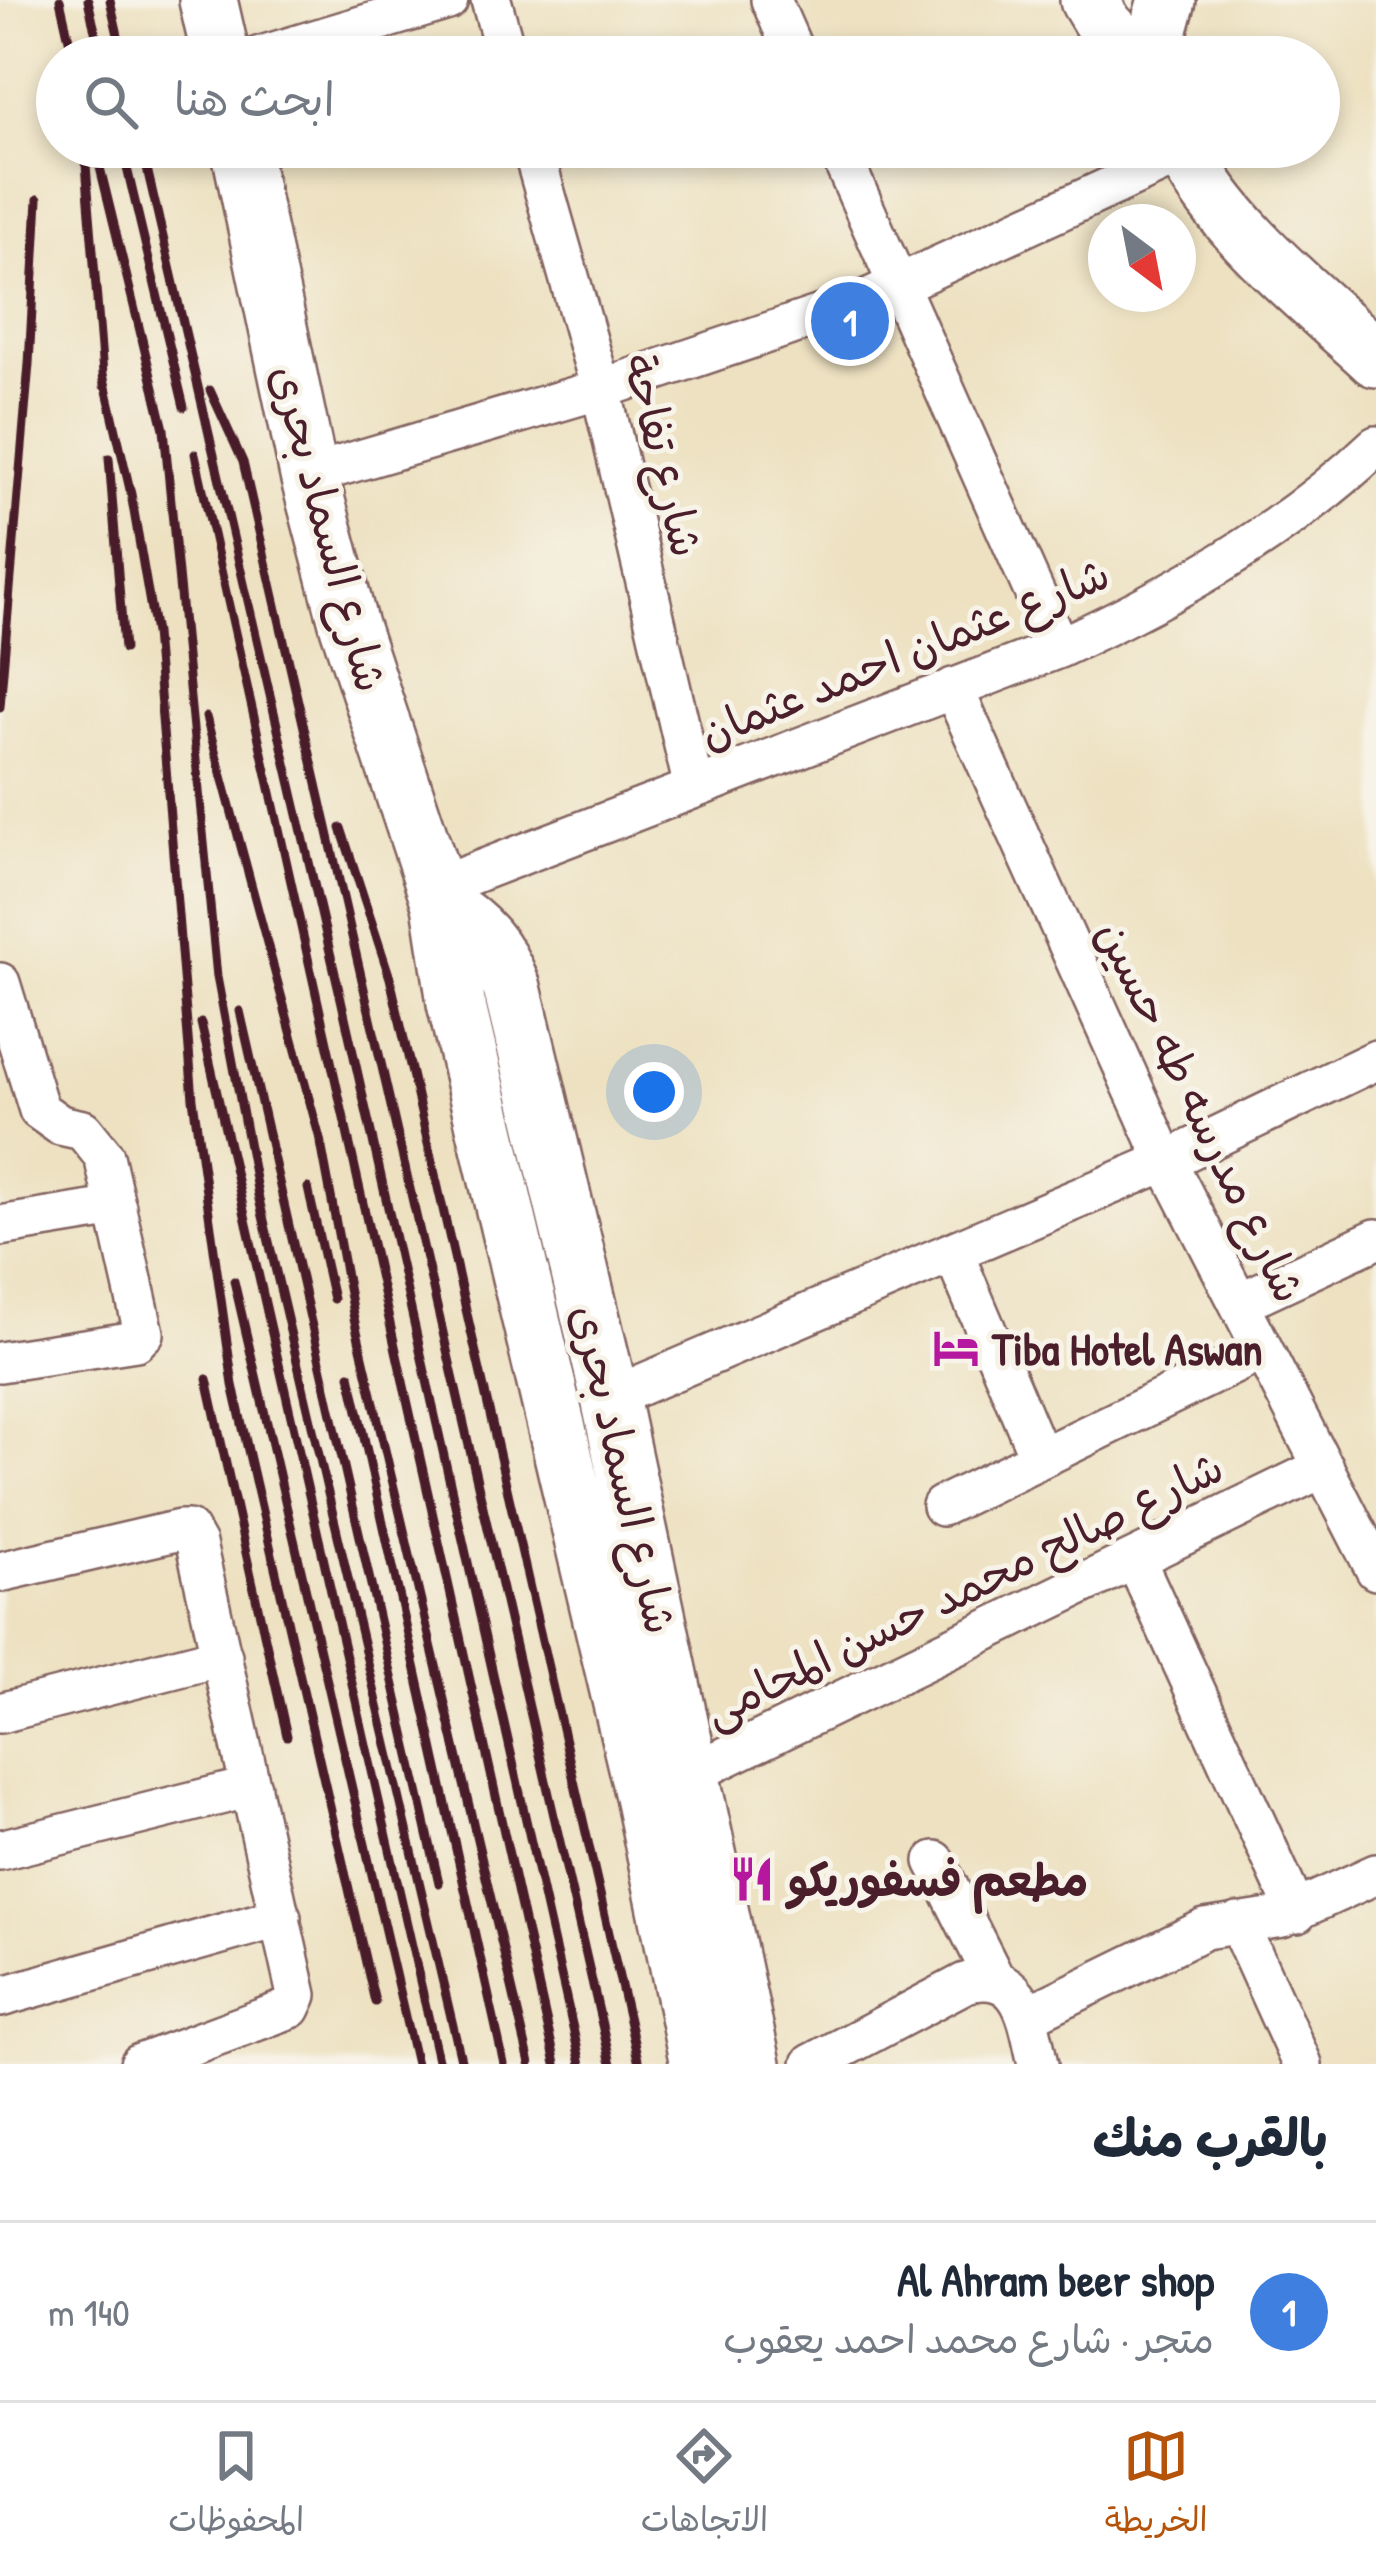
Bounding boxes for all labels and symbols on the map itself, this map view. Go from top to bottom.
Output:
north arrow [1088,204,1196,312]
pin: 1 [811,276,889,366]
street label: شارع تفاحة [607,347,719,563]
street label: شارع السماد بحرى [255,358,403,699]
street label: شارع عثمان احمد عثمان [690,542,1119,764]
street label: شارع مدرسه طه حسين [1081,910,1321,1313]
your location [624,1062,684,1122]
street label: شارع السماد بحرى [556,1298,693,1640]
place label: Tiba Hotel Aswan [991,1318,1263,1379]
hotel icon: Tiba Hotel Aswan [931,1323,981,1373]
street label: شارع صالح محمد حسن المحامى [693,1435,1234,1742]
place label: مطعم فسفوريكو [784,1849,1088,1914]
restaurant icon: مطعم فسفوريكو [727,1854,777,1904]

